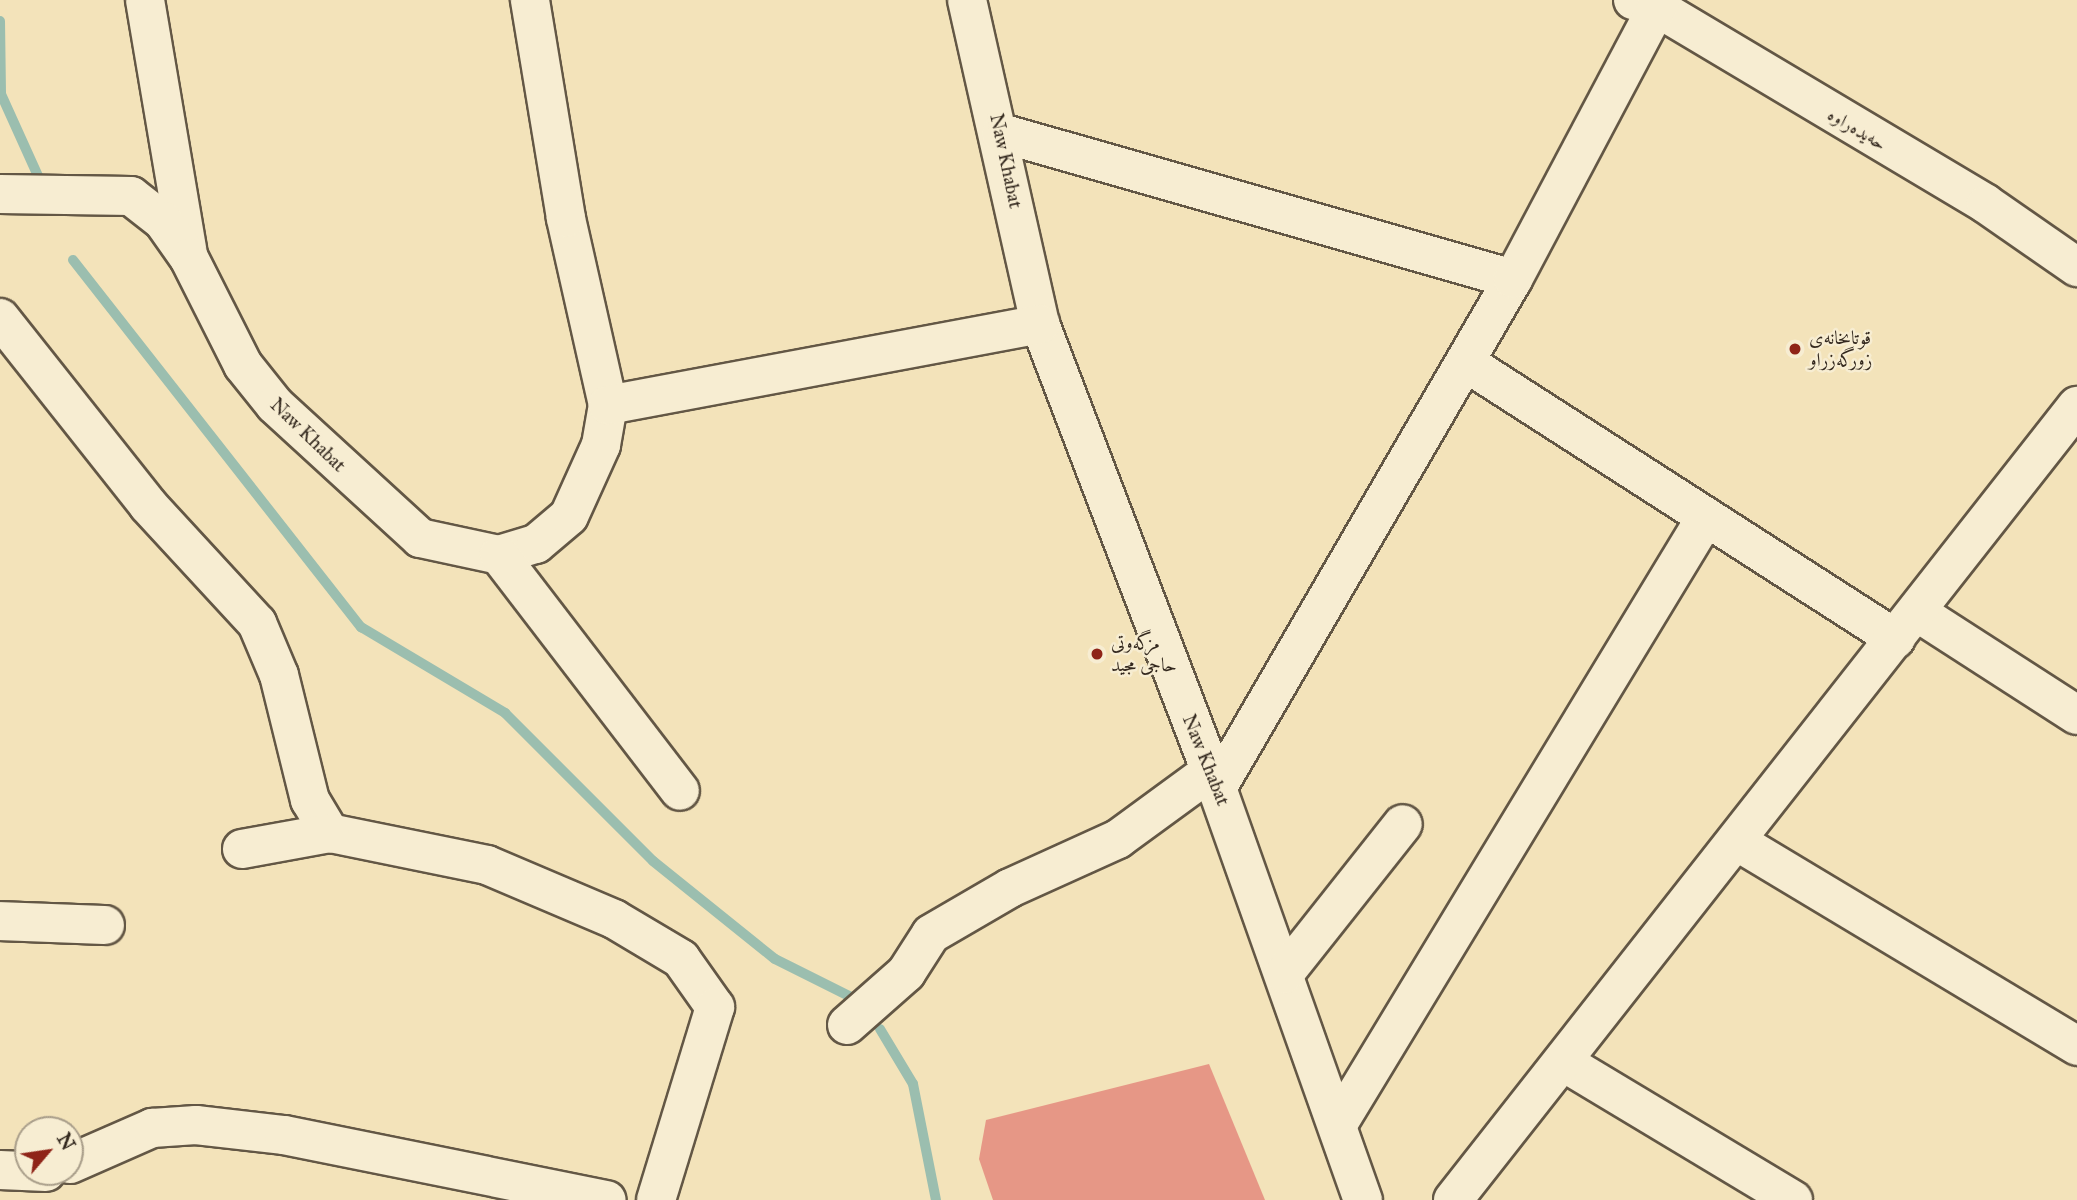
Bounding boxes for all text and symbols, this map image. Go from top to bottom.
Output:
street label: حەیدەراوە [1823,103,1891,155]
street label: Naw Khabat [985,112,1027,210]
place label: قوتابخانەی زورگەزراو [1809,327,1872,371]
marker: قوتابخانەی زورگەزراو [1787,341,1803,357]
street label: Naw Khabat [265,393,351,477]
place label: مزگەوتى حاجى مجيد [1111,632,1177,676]
marker: مزگەوتى حاجى مجيد [1089,646,1105,662]
street label: Naw Khabat [1177,711,1235,809]
north arrow [14,1116,84,1186]
text: N [52,1129,80,1154]

